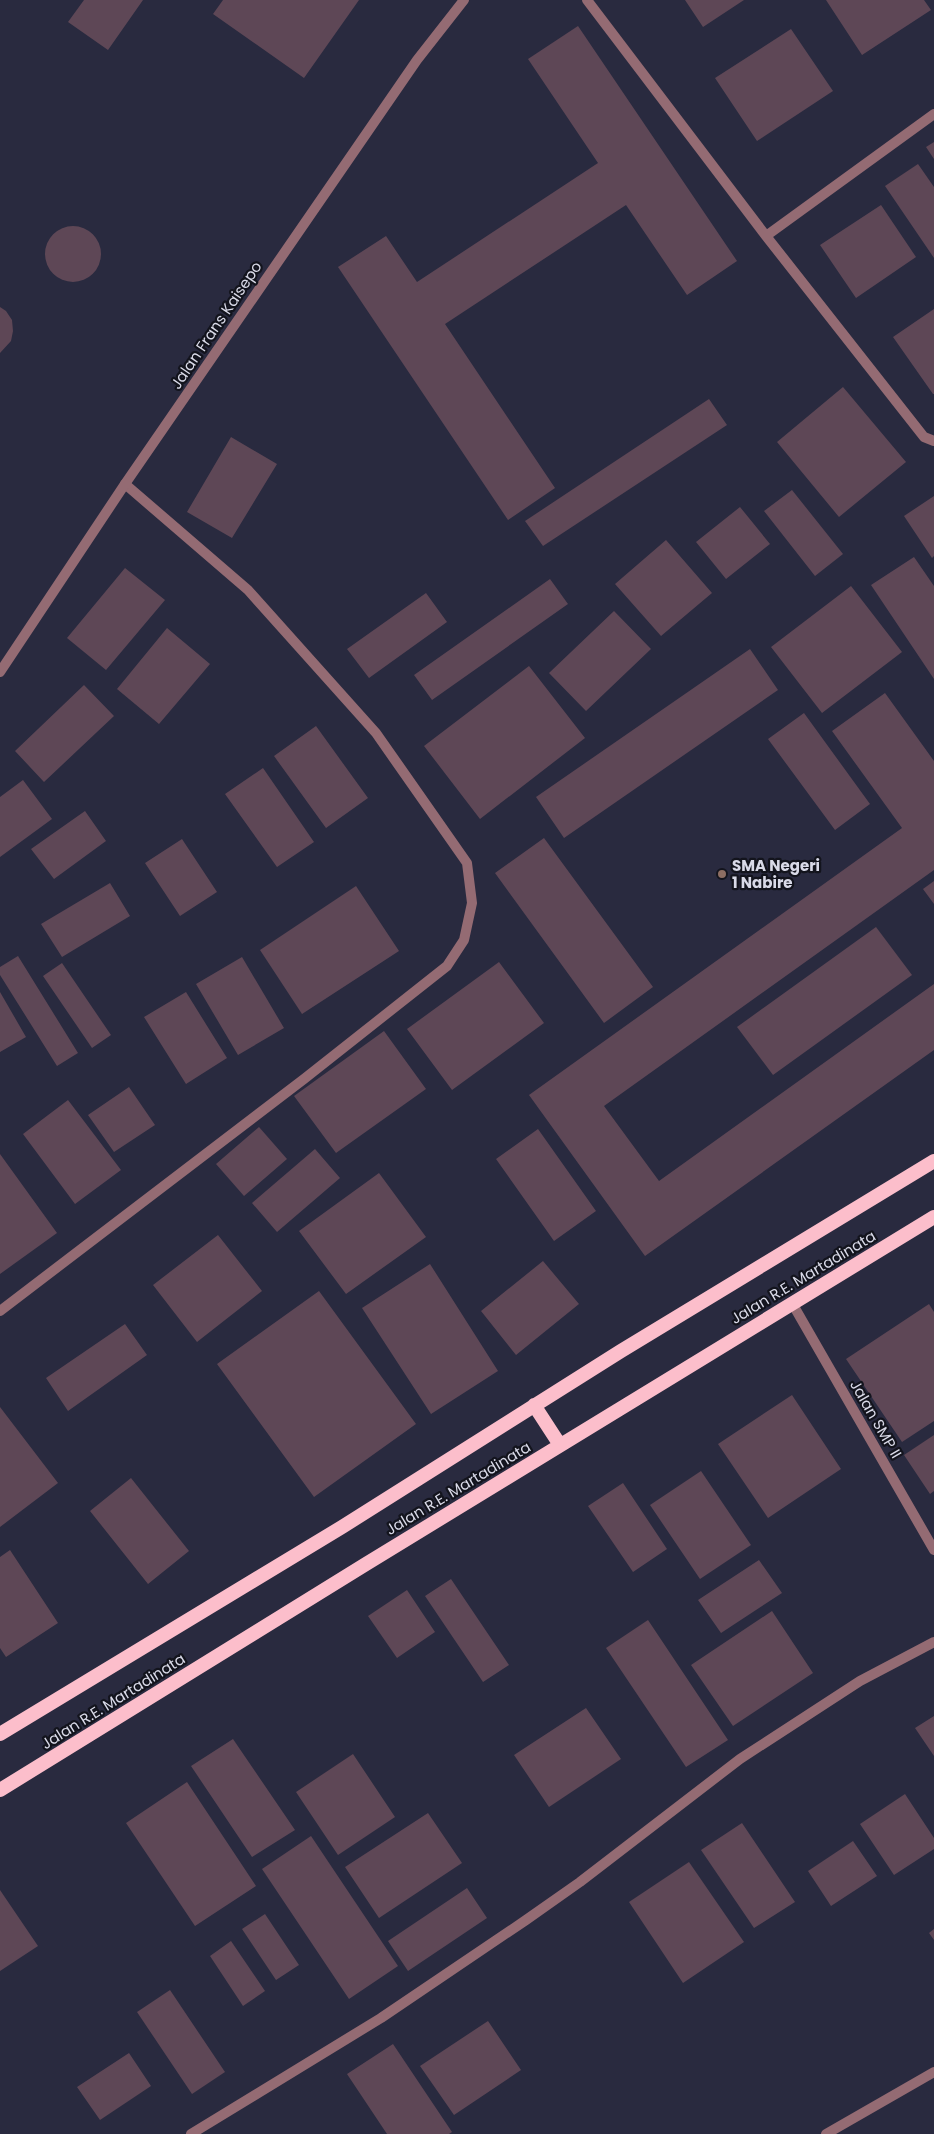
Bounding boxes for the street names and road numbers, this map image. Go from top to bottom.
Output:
street label: Jalan Frans Kaisepo [165,257,267,393]
street label: Jalan R.E. Martadinata [726,1225,880,1329]
street label: Jalan SMP II [845,1376,907,1462]
street label: Jalan R.E. Martadinata [381,1436,535,1540]
street label: Jalan R.E. Martadinata [37,1648,189,1754]

